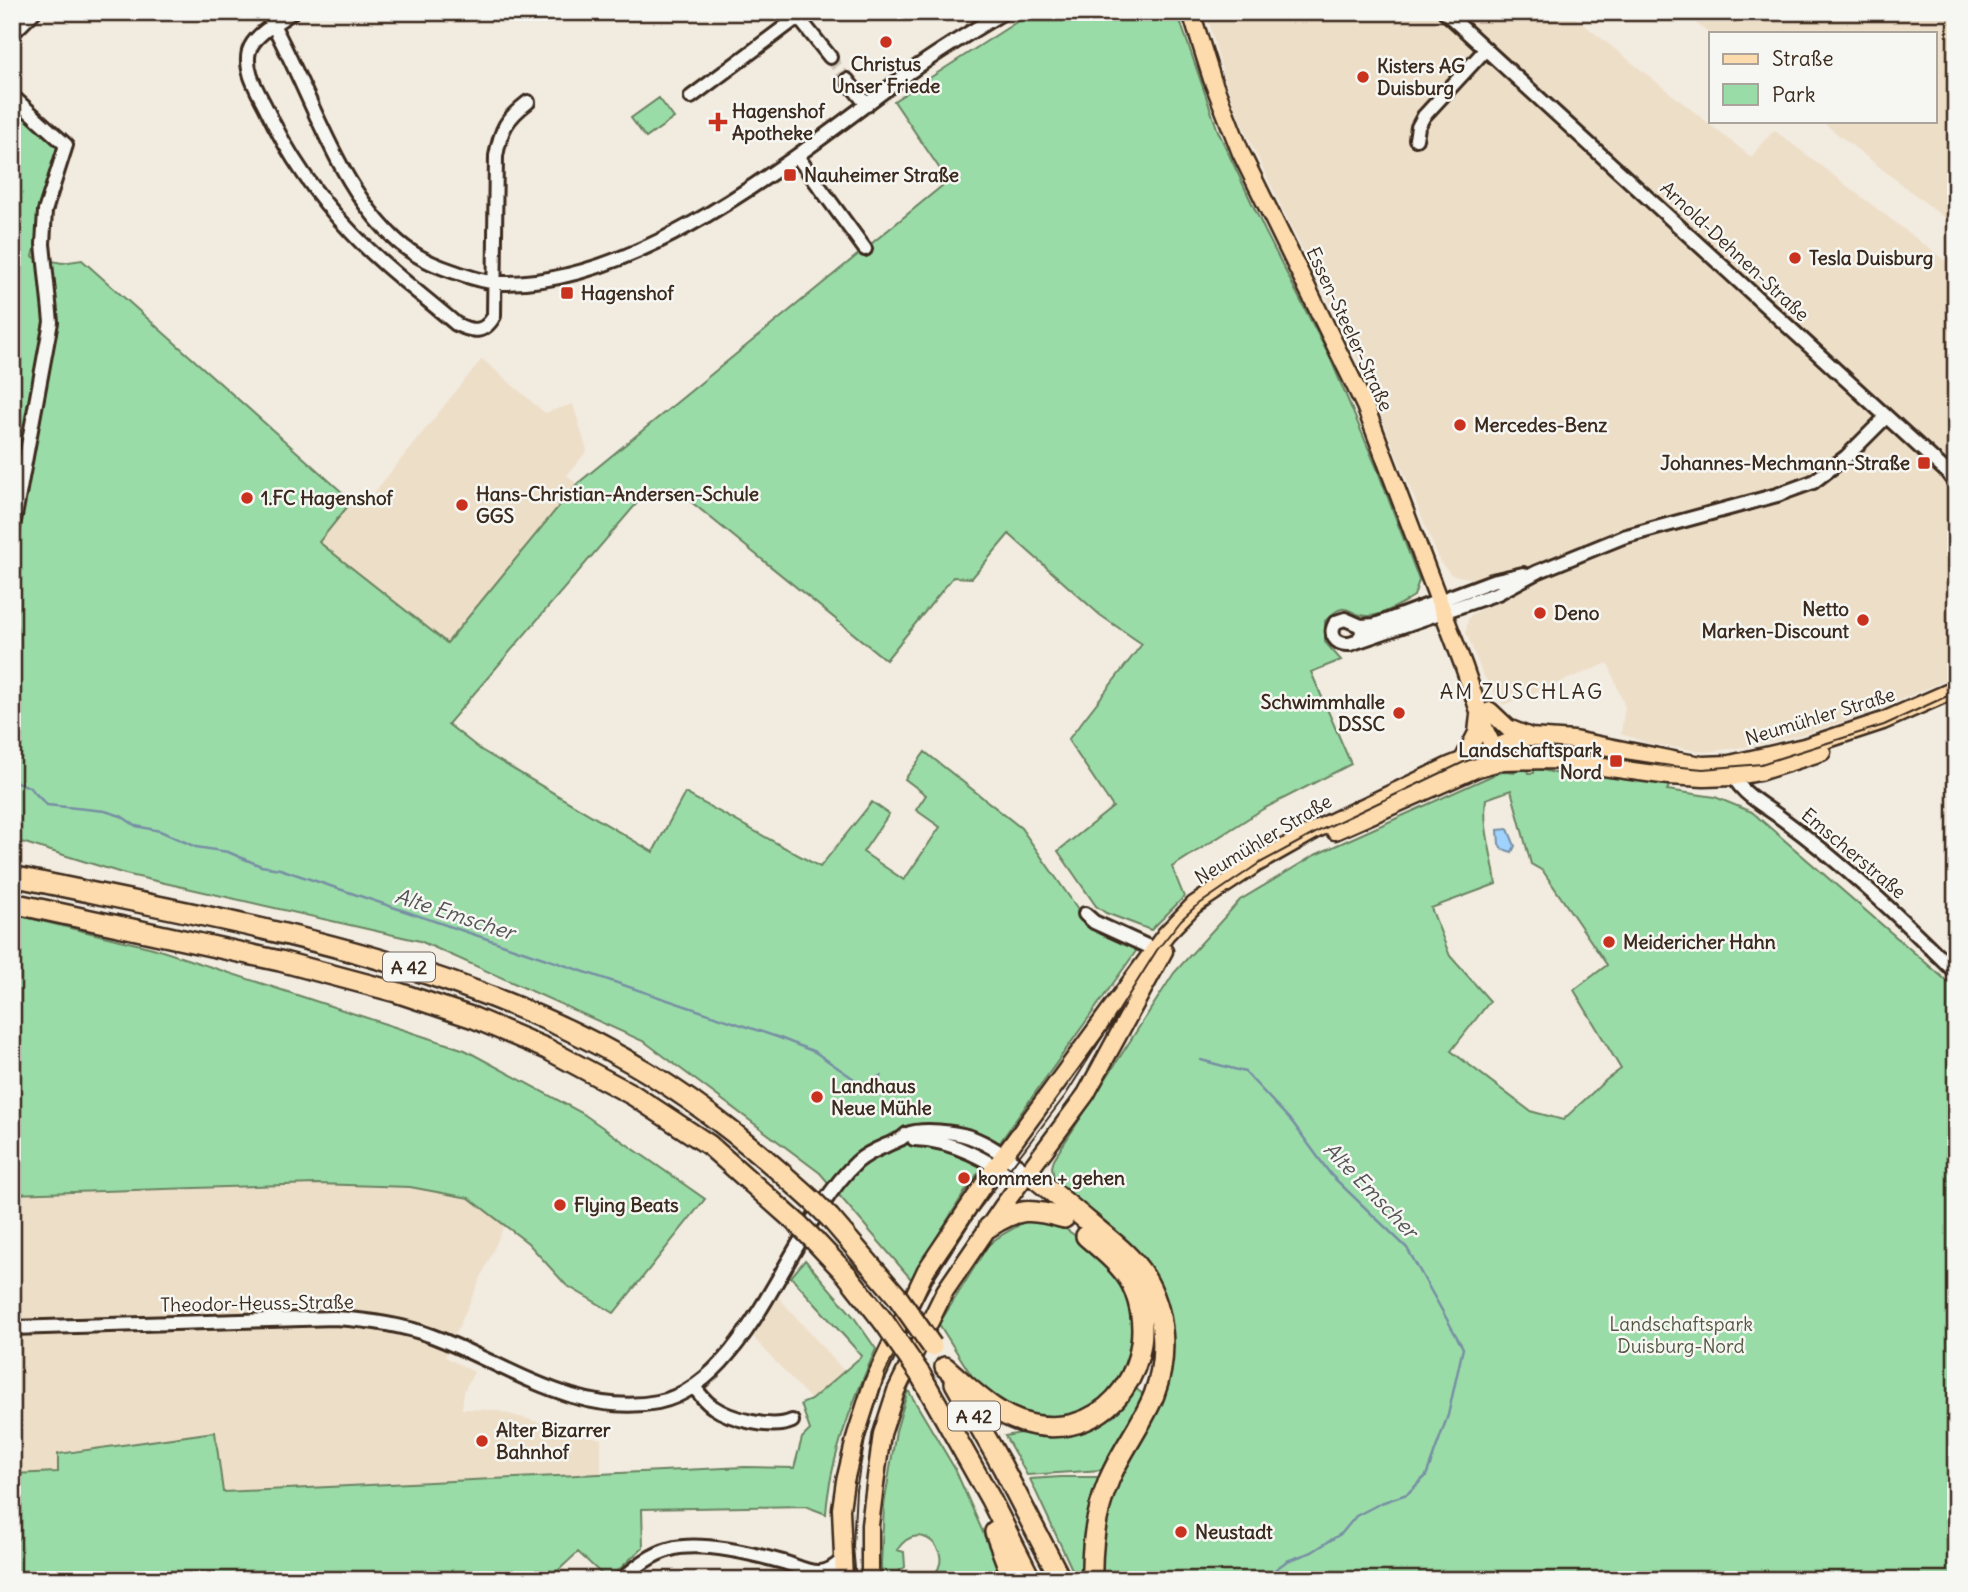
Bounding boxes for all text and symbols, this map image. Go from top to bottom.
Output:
legend [1709,32,1937,122]
marker: Christus Unser Friede [878,34,894,50]
text: Straße [1772,45,1833,72]
place label: Christus Unser Friede [832,52,940,98]
place label: Kisters AG Duisburg [1377,54,1465,100]
marker: Kisters AG Duisburg [1355,69,1371,85]
text: Park [1772,81,1815,108]
place label: Hagenshof Apotheke [732,99,825,145]
marker: Hagenshof Apotheke [710,114,726,130]
place label: Nauheimer Straße [804,163,959,187]
marker: Nauheimer Straße [782,167,798,183]
street label: Arnold-Dehnen-Straße [1656,176,1814,326]
street label: Essen-Steeler-Straße [1301,243,1399,415]
place label: Tesla Duisburg [1809,246,1933,270]
marker: Tesla Duisburg [1787,250,1803,266]
place label: Hagenshof [581,281,674,305]
marker: Hagenshof [559,285,575,301]
place label: Mercedes-Benz [1474,413,1607,437]
marker: Mercedes-Benz [1452,417,1468,433]
place label: Johannes-Mechmann-Straße [1660,451,1910,475]
marker: Johannes-Mechmann-Straße [1916,455,1932,471]
place label: Hans-Christian-Andersen-Schule GGS [476,482,759,528]
place label: 1.FC Hagenshof [261,486,394,510]
marker: 1.FC Hagenshof [239,490,255,506]
marker: Hans-Christian-Andersen-Schule GGS [454,497,470,513]
place label: Netto Marken-Discount [1702,597,1850,643]
place label: Deno [1554,601,1600,625]
marker: Deno [1532,605,1548,621]
marker: Netto Marken-Discount [1855,612,1871,628]
district label: AM ZUSCHLAG [1440,678,1604,705]
street label: Neumühler Straße [1742,682,1898,750]
place label: Schwimmhalle DSSC [1261,690,1385,736]
marker: Schwimmhalle DSSC [1391,705,1407,721]
place label: Landschaftspark Nord [1458,738,1602,784]
marker: Landschaftspark Nord [1608,753,1624,769]
street label: Neumühler Straße [1190,789,1336,889]
street label: Emscherstraße [1797,802,1911,904]
water label: Alte Emscher [392,882,521,947]
place label: Meidericher Hahn [1623,930,1776,954]
marker: Meidericher Hahn [1601,934,1617,950]
road number: A 42 [383,952,435,982]
place label: Landhaus Neue Mühle [831,1074,932,1120]
marker: Landhaus Neue Mühle [809,1089,825,1105]
water label: Alte Emscher [1318,1136,1426,1246]
place label: kommen + gehen [978,1166,1125,1190]
marker: kommen + gehen [956,1170,972,1186]
place label: Flying Beats [574,1193,679,1217]
marker: Flying Beats [552,1197,568,1213]
street label: Theodor-Heuss-Straße [160,1289,354,1317]
park label: Landschaftspark Duisburg-Nord [1609,1312,1753,1358]
road number: A 42 [948,1401,1000,1430]
place label: Alter Bizarrer Bahnhof [496,1418,611,1464]
marker: Alter Bizarrer Bahnhof [474,1433,490,1449]
place label: Neustadt [1195,1520,1273,1544]
marker: Neustadt [1173,1524,1189,1540]

